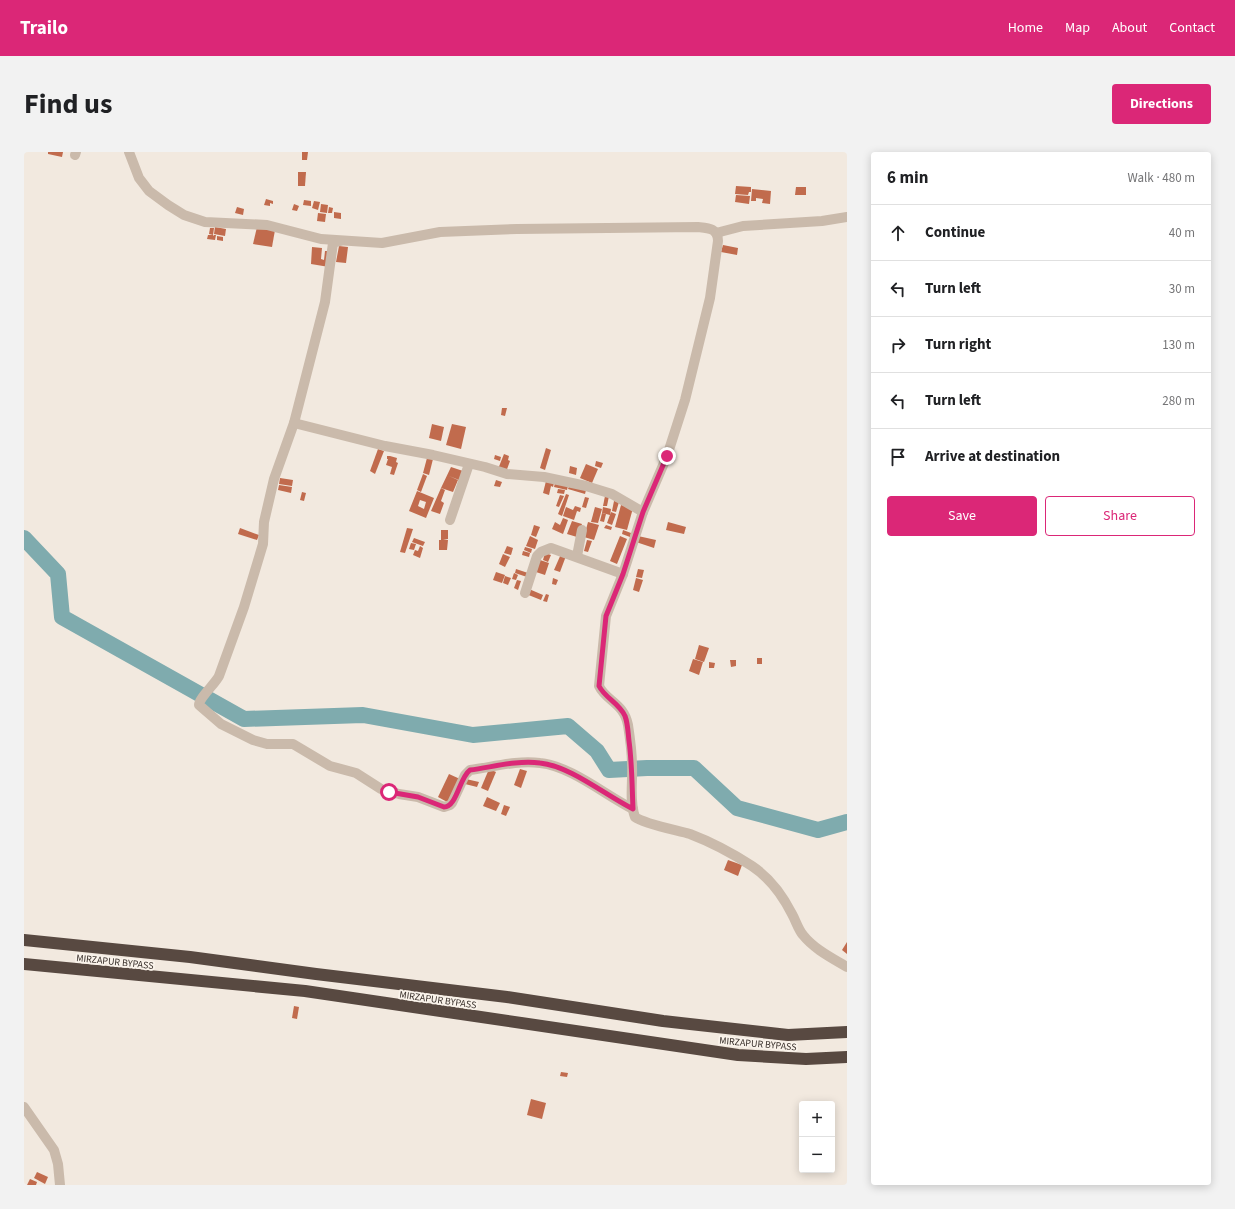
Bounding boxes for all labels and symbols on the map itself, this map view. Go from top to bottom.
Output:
route end [658,447,676,465]
route start [380,783,398,801]
street label: MIRZAPUR BYPASS [76,951,154,973]
street label: MIRZAPUR BYPASS [398,988,477,1012]
street label: MIRZAPUR BYPASS [719,1034,797,1054]

